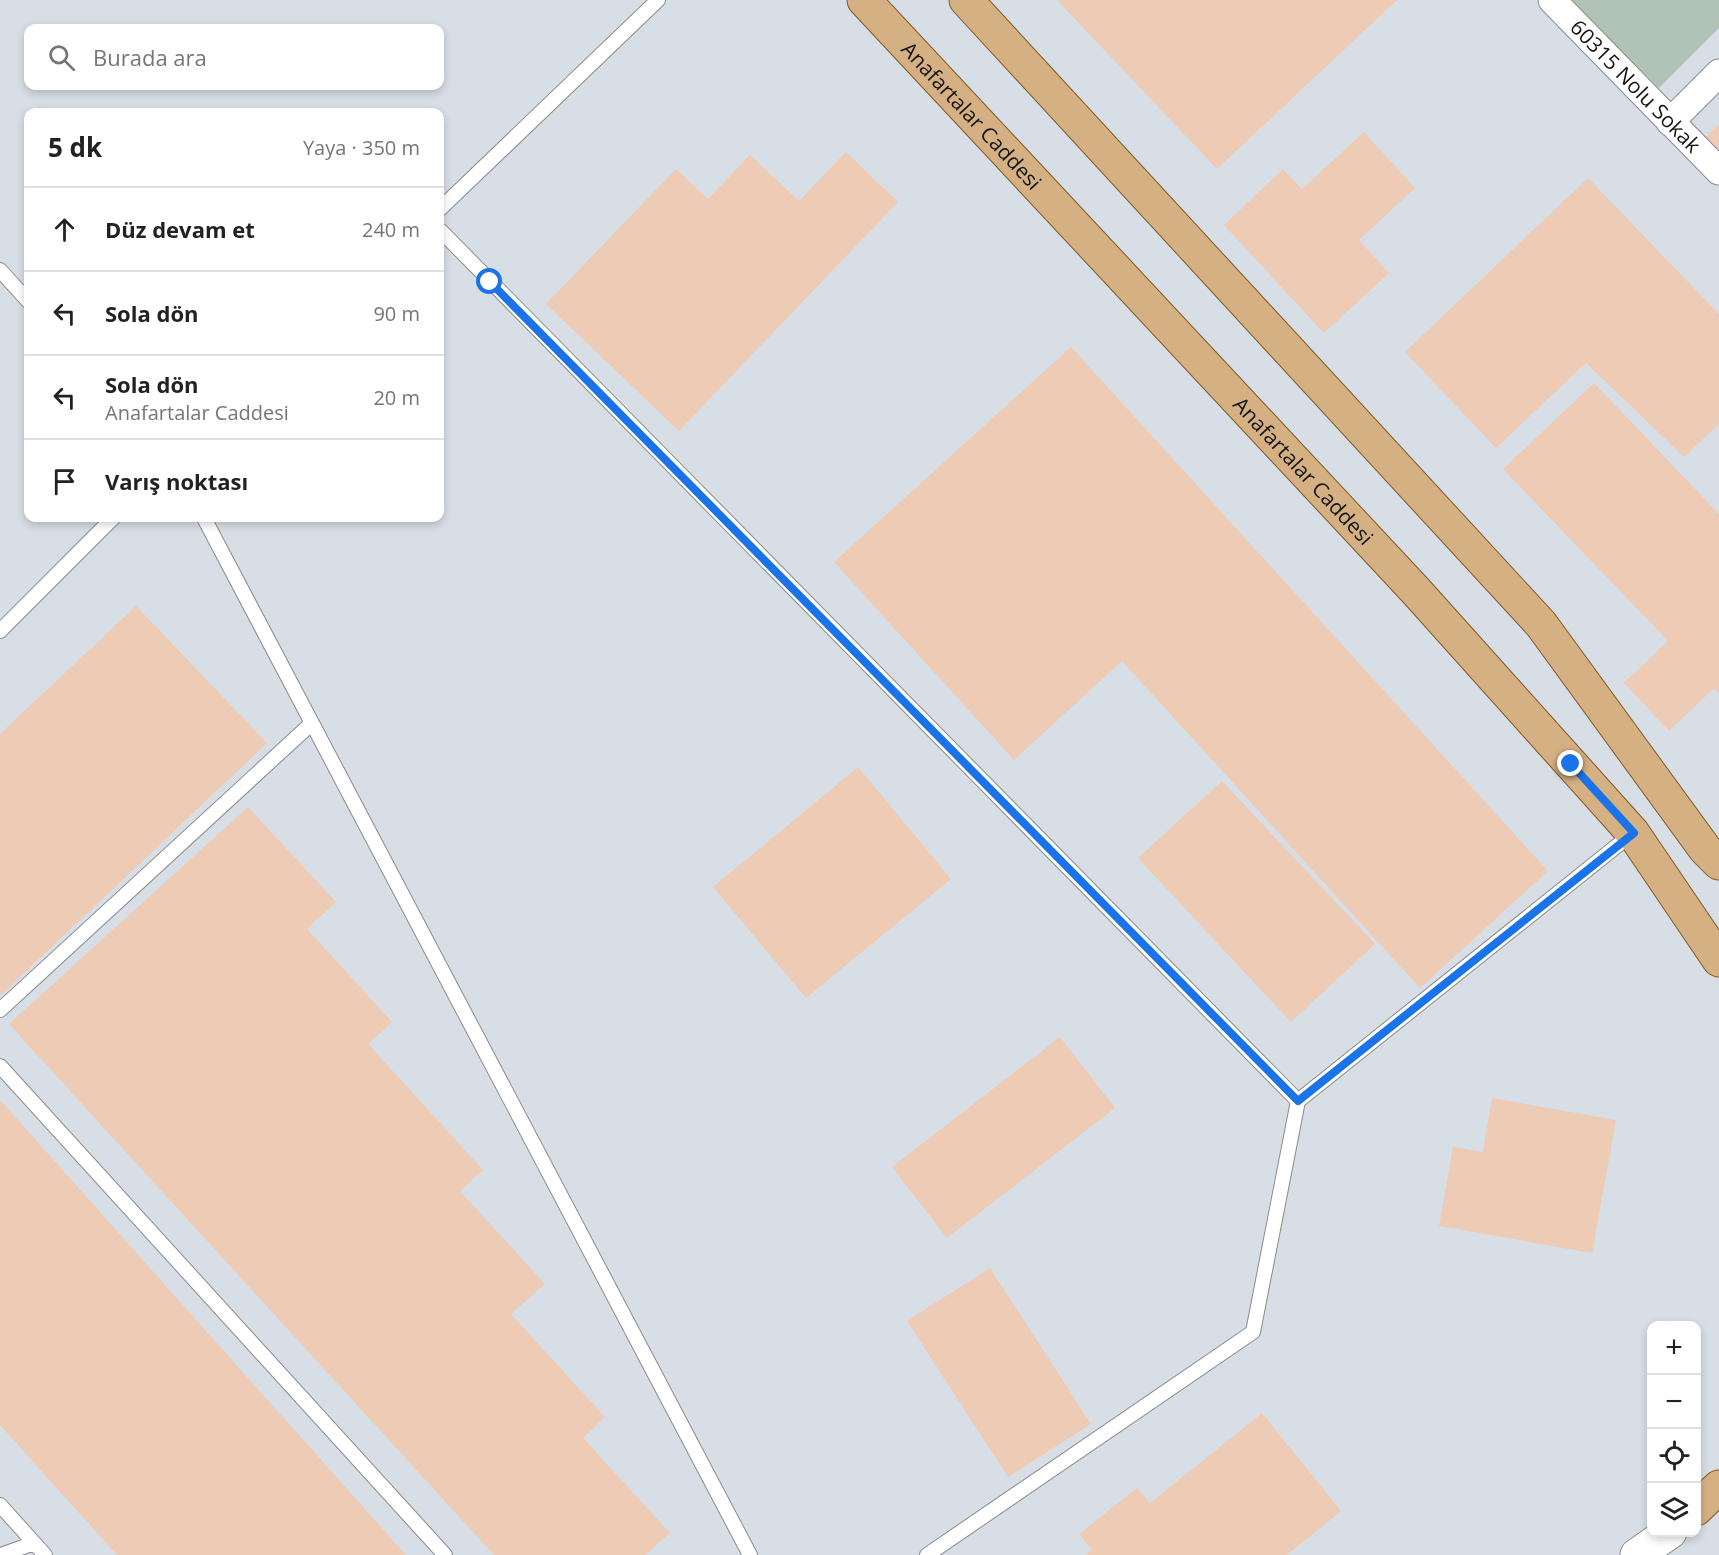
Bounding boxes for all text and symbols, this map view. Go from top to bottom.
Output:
street label: 60315 Nolu Sokak [1564,13,1707,158]
search box [24,24,444,90]
street label: Anafartalar Caddesi [896,35,1048,196]
icon: search [45,41,78,74]
text: Burada ara [93,42,207,72]
text: 5 dk [48,129,102,165]
text: Yaya · 350 m [303,134,420,161]
icon: ahead [48,213,81,246]
text: Düz devam et [105,214,255,244]
text: 240 m [362,216,420,243]
route start [476,268,502,294]
icon: left [48,297,81,330]
text: Sola dön [105,298,198,328]
text: 90 m [373,300,420,327]
text: Sola dön [105,369,198,399]
icon: left [48,381,81,414]
text: 20 m [373,384,420,411]
street label: Anafartalar Caddesi [1227,391,1380,551]
text: Anafartalar Caddesi [105,399,289,426]
icon: arrive [48,465,81,498]
text: Varış noktası [105,466,248,496]
route end [1557,750,1583,776]
map controls [1647,1321,1701,1537]
button: + [1647,1321,1701,1375]
button: − [1647,1375,1701,1429]
button: locate [1647,1429,1701,1483]
button: layers [1647,1483,1701,1537]

